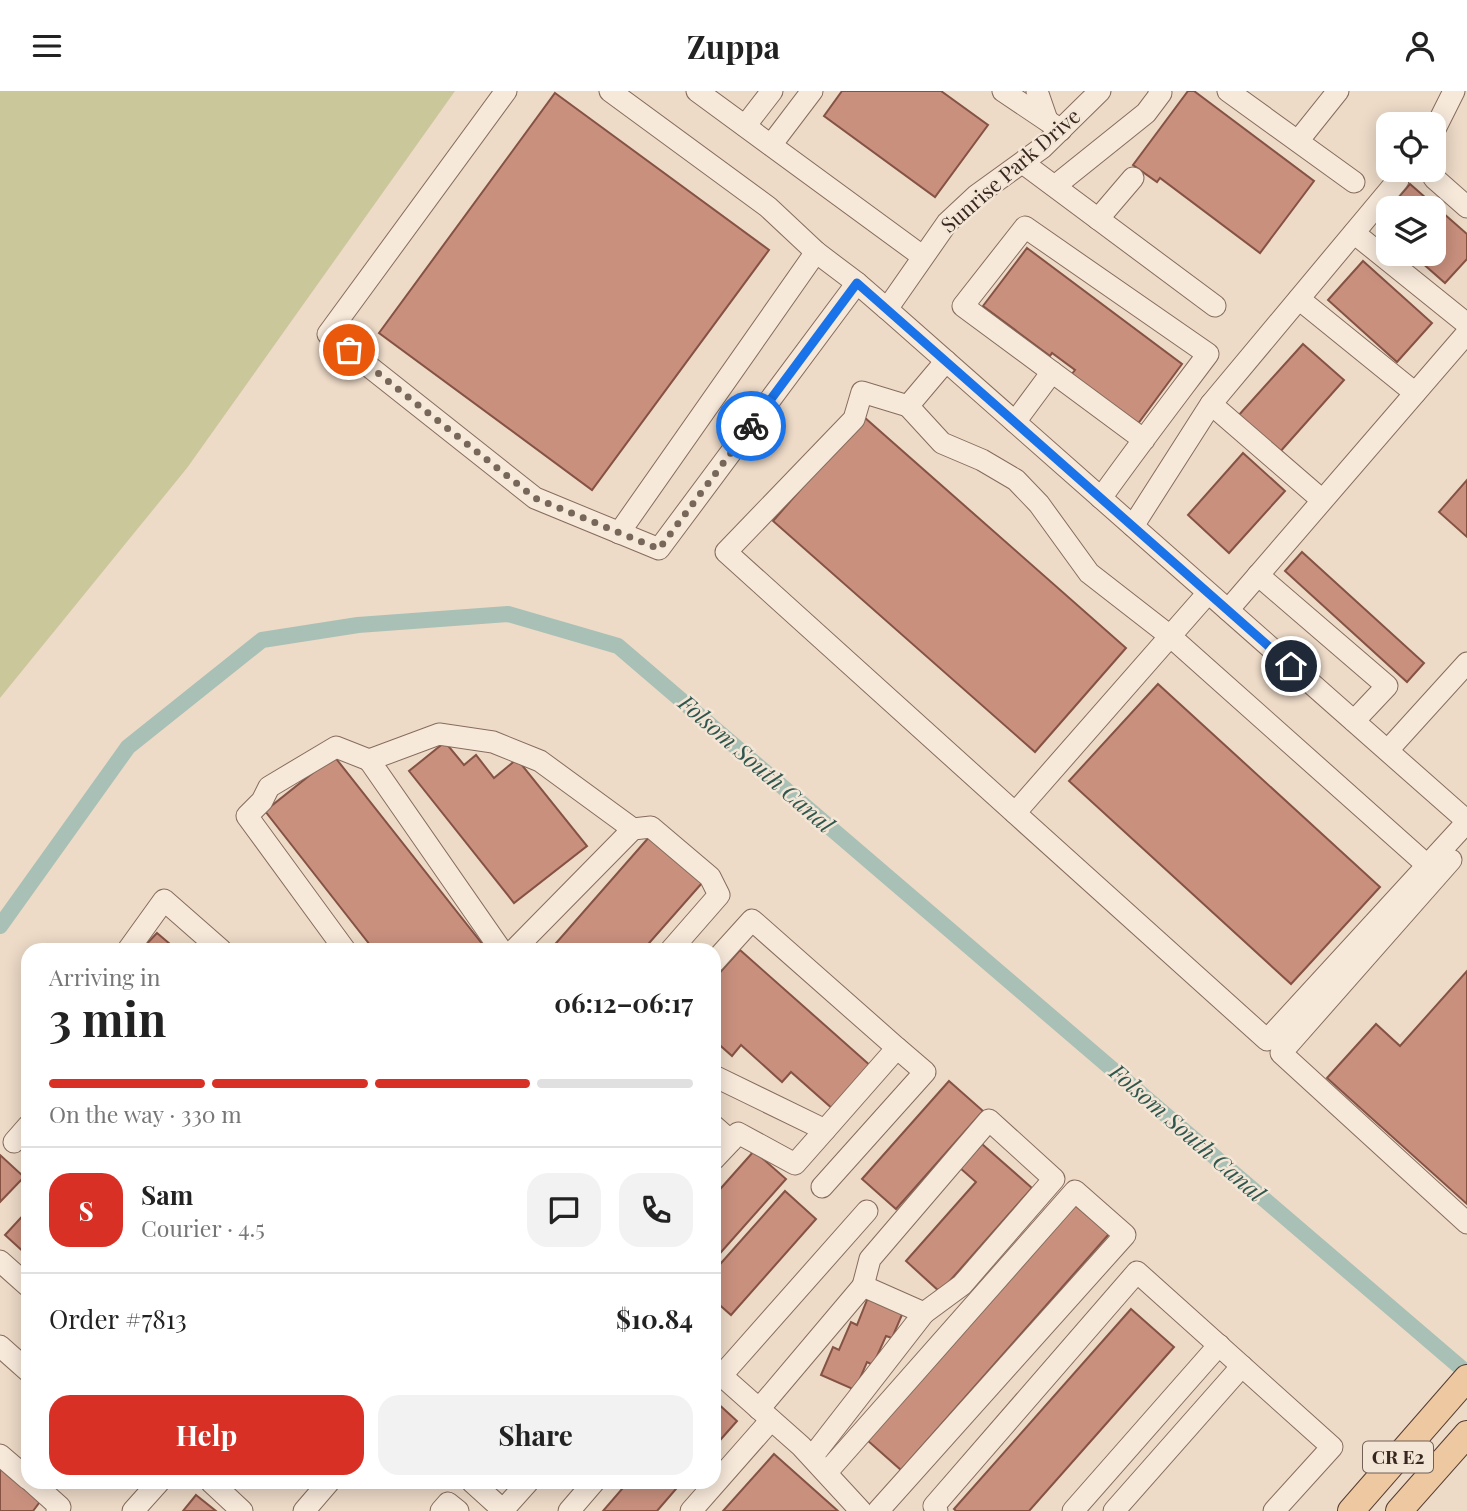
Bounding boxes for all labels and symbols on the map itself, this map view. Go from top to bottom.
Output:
street label: Sunrise Park Drive [934,101,1085,238]
pin [319,320,379,380]
courier [716,391,786,461]
pin [1261,636,1321,696]
water label: Folsom South Canal [672,686,842,840]
water label: Folsom South Canal [1103,1055,1273,1209]
road number: CR E2 [1363,1441,1433,1473]

